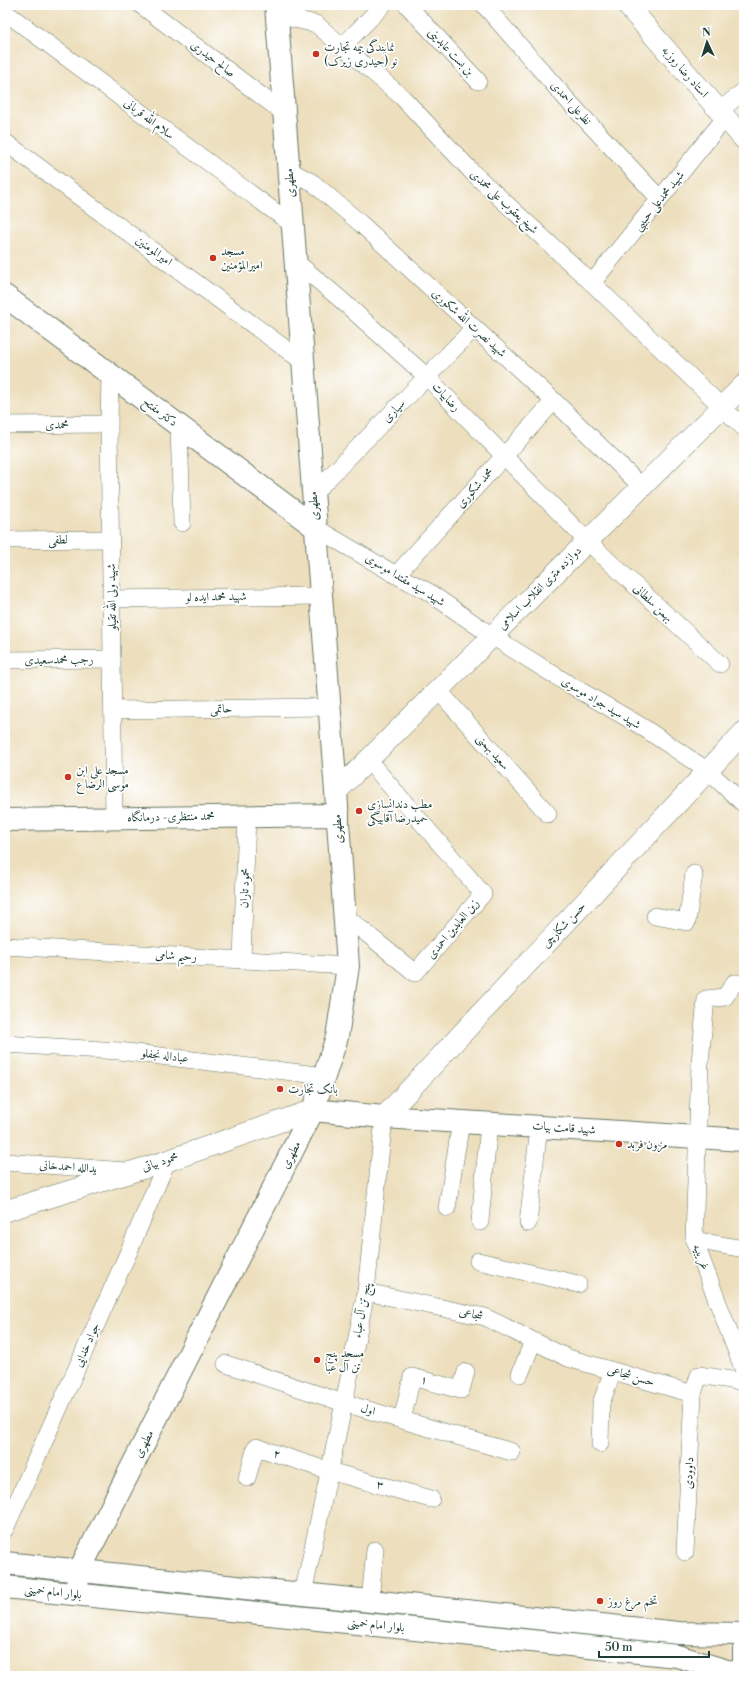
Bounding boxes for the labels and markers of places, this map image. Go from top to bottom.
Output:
place label: نمایندگی بیمه تجارت نو (حیدری زیرک) [324,38,397,69]
marker: نمایندگی بیمه تجارت نو (حیدری زیرک) [311,49,321,59]
place label: مسجد امیرالمؤمنین [221,244,263,273]
marker: مسجد امیرالمؤمنین [208,253,218,263]
place label: مسجد علی ابن موسی الرضا ع [76,763,129,795]
marker: مسجد علی ابن موسی الرضا ع [63,772,73,782]
place label: مطب دندانسازی حمیدرضا آقابیگی [367,797,432,827]
marker: مطب دندانسازی حمیدرضا آقابیگی [354,806,364,816]
place label: بانک تجارت [288,1082,338,1097]
marker: بانک تجارت [275,1084,285,1094]
place label: مزون فربد [627,1137,667,1153]
marker: مزون فربد [614,1139,624,1149]
place label: مسجد پنج تن آل عبا [325,1346,364,1375]
marker: مسجد پنج تن آل عبا [312,1355,322,1365]
place label: تخم مرغ روز [607,1594,658,1612]
marker: تخم مرغ روز [595,1596,605,1606]

